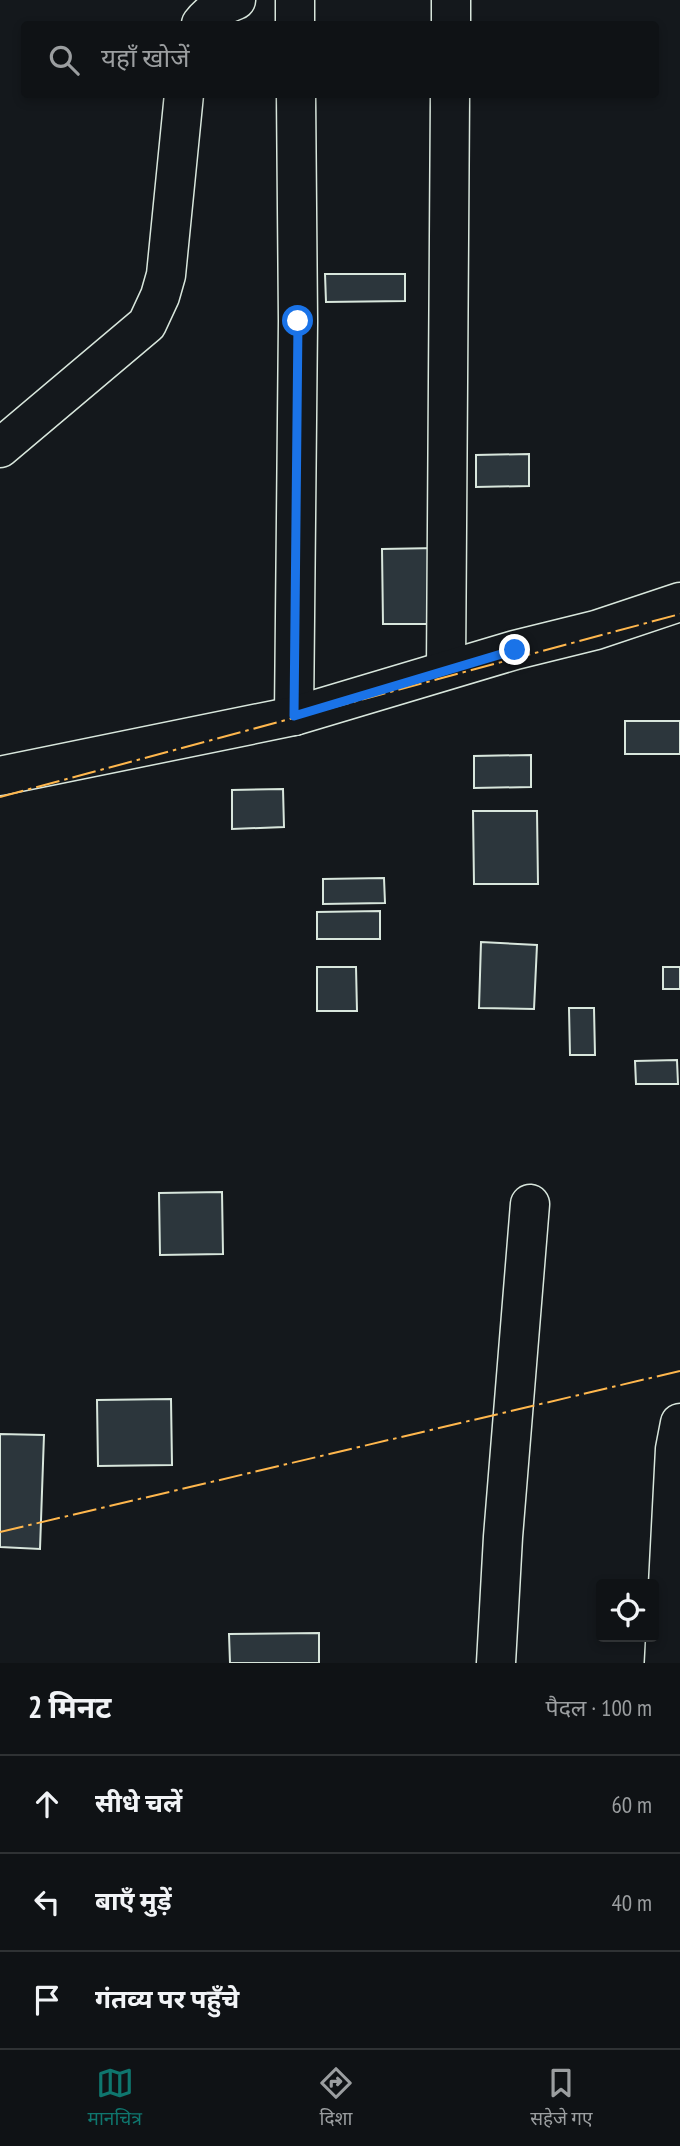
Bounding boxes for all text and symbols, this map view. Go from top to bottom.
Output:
search box [21,21,659,98]
icon: search [45,41,83,79]
text: यहाँ खोजें [101,41,189,74]
route start [282,305,313,336]
route end [499,634,530,665]
map controls [596,1579,659,1642]
button: locate [596,1579,659,1642]
text: 2 मिनट [28,1687,111,1726]
text: पैदल · 100 m [546,1693,652,1722]
icon: ahead [28,1785,66,1823]
text: सीधे चलें [95,1786,182,1819]
text: 60 m [611,1790,652,1819]
icon: left [28,1883,66,1921]
text: बाएँ मुड़ें [95,1884,172,1917]
text: 40 m [611,1888,652,1917]
icon: arrive [28,1981,66,2019]
text: गंतव्य पर पहुँचे [95,1982,239,2015]
tab: मानचित्र [88,2064,142,2133]
tab: दिशा [317,2064,355,2133]
tab: सहेजे गए [530,2064,592,2133]

